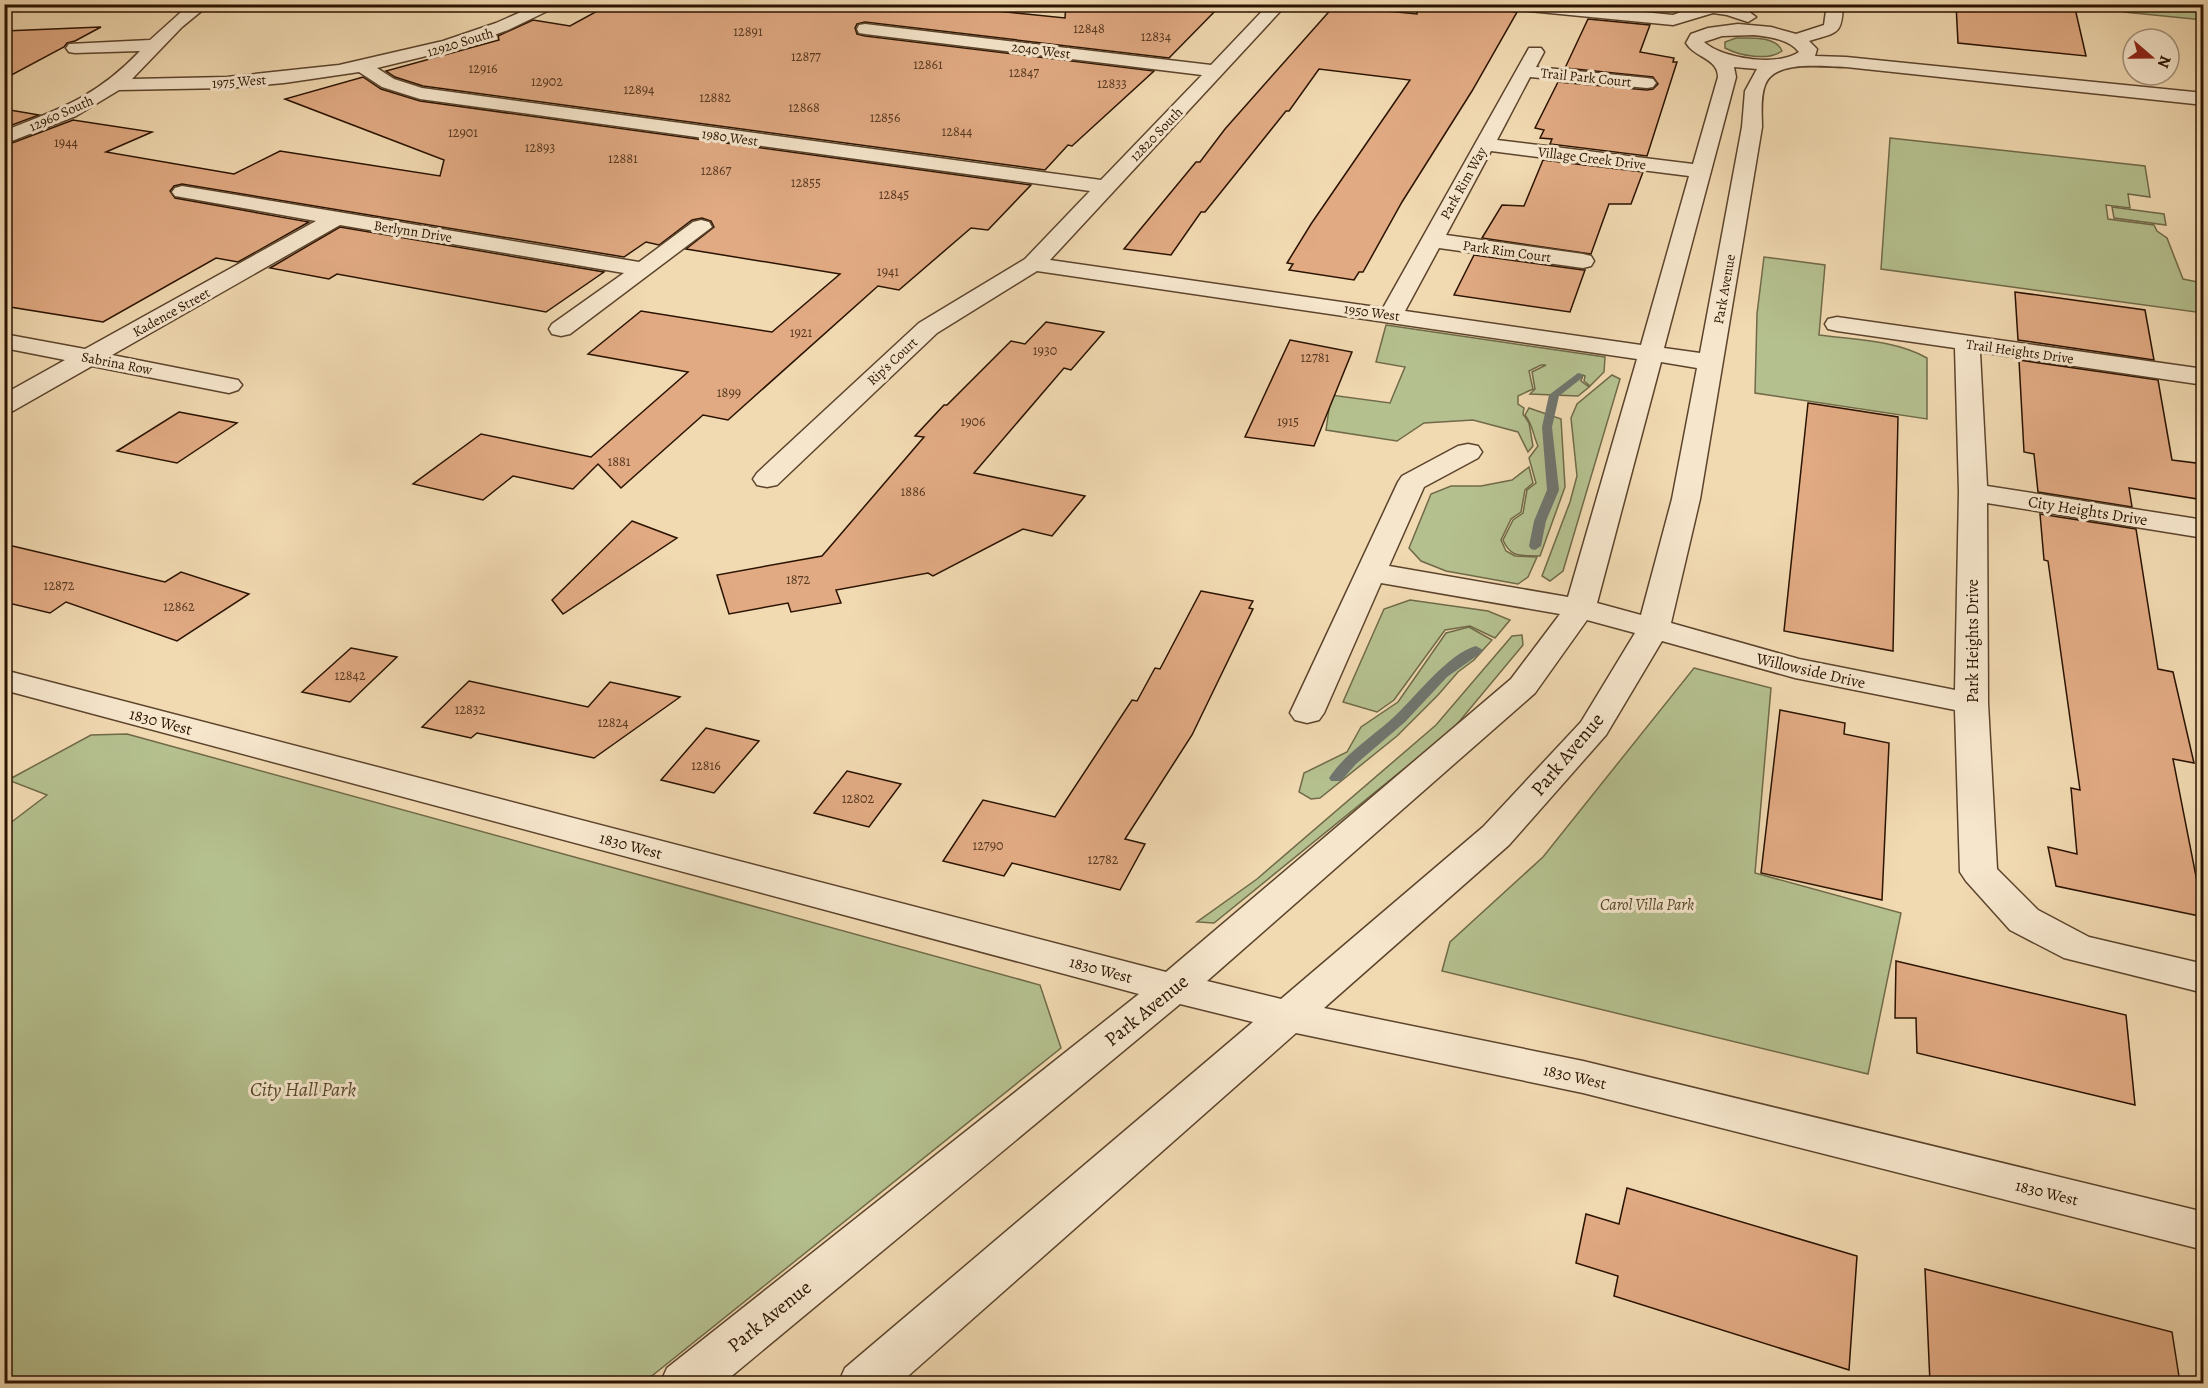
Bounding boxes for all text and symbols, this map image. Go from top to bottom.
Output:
house number: 12848 [1073,19,1105,38]
house number: 12891 [733,22,763,41]
street label: 12920 South [425,23,496,62]
house number: 12834 [1141,27,1171,46]
north arrow [2121,27,2181,87]
street label: 2040 West [1010,37,1072,64]
house number: 12877 [791,47,821,66]
text: N [2152,53,2176,71]
house number: 12861 [913,55,943,74]
house number: 12916 [468,59,498,78]
house number: 12847 [1009,63,1039,82]
street label: Trail Park Court [1540,63,1633,92]
street label: 1975 West [211,70,267,93]
house number: 12902 [531,72,563,91]
house number: 12833 [1097,74,1127,93]
house number: 12894 [624,80,654,99]
house number: 12882 [699,88,731,107]
street label: 12960 South [26,91,97,136]
house number: 12868 [788,98,820,117]
street label: 12820 South [1126,103,1187,166]
house number: 12856 [870,108,900,127]
house number: 12844 [942,122,972,141]
house number: 12901 [448,123,478,142]
street label: 1980 West [701,124,760,151]
house number: 1944 [54,133,78,152]
house number: 12893 [525,138,555,157]
street label: Village Creek Drive [1536,142,1647,175]
street label: Park Rim Way [1436,143,1492,223]
house number: 12881 [608,149,638,168]
house number: 12867 [701,161,731,180]
house number: 12855 [791,173,821,192]
house number: 12845 [879,185,909,204]
street label: Berlynn Drive [372,216,453,247]
street label: Park Rim Court [1462,236,1553,267]
street label: Park Avenue [1709,253,1740,326]
house number: 1941 [877,262,899,281]
street label: Kadence Street [129,283,214,342]
street label: 1950 West [1343,299,1401,326]
house number: 1921 [790,323,813,342]
street label: Rip's Court [863,333,922,390]
street label: Trail Heights Drive [1965,335,2075,368]
house number: 1930 [1033,341,1057,360]
street label: Sabrina Row [80,347,154,380]
house number: 12781 [1301,348,1330,367]
house number: 1899 [717,383,741,402]
house number: 1906 [960,412,986,431]
house number: 1915 [1277,412,1299,431]
house number: 1881 [607,452,631,471]
house number: 1886 [901,482,925,501]
street label: City Heights Drive [2027,491,2149,531]
house number: 1872 [786,570,810,589]
house number: 12872 [44,576,75,595]
street label: Park Heights Drive [1962,579,1984,703]
house number: 12862 [163,597,195,616]
street label: Willowside Drive [1753,648,1868,694]
house number: 12842 [334,666,366,685]
house number: 12832 [455,700,486,719]
street label: 1830 West [127,703,195,741]
street label: Park Avenue [1525,707,1610,802]
house number: 12824 [597,713,629,732]
house number: 12816 [691,756,721,775]
house number: 12802 [842,789,875,808]
street label: 1830 West [597,827,665,865]
house number: 12790 [972,836,1004,855]
house number: 12782 [1088,850,1119,869]
park label: Carol Villa Park [1600,894,1694,916]
street label: 1830 West [1067,951,1135,989]
street label: Park Avenue [1099,968,1194,1053]
street label: 1830 West [1541,1059,1609,1095]
park label: City Hall Park [250,1076,356,1103]
street label: 1830 West [2013,1175,2081,1211]
street label: Park Avenue [722,1274,817,1359]

